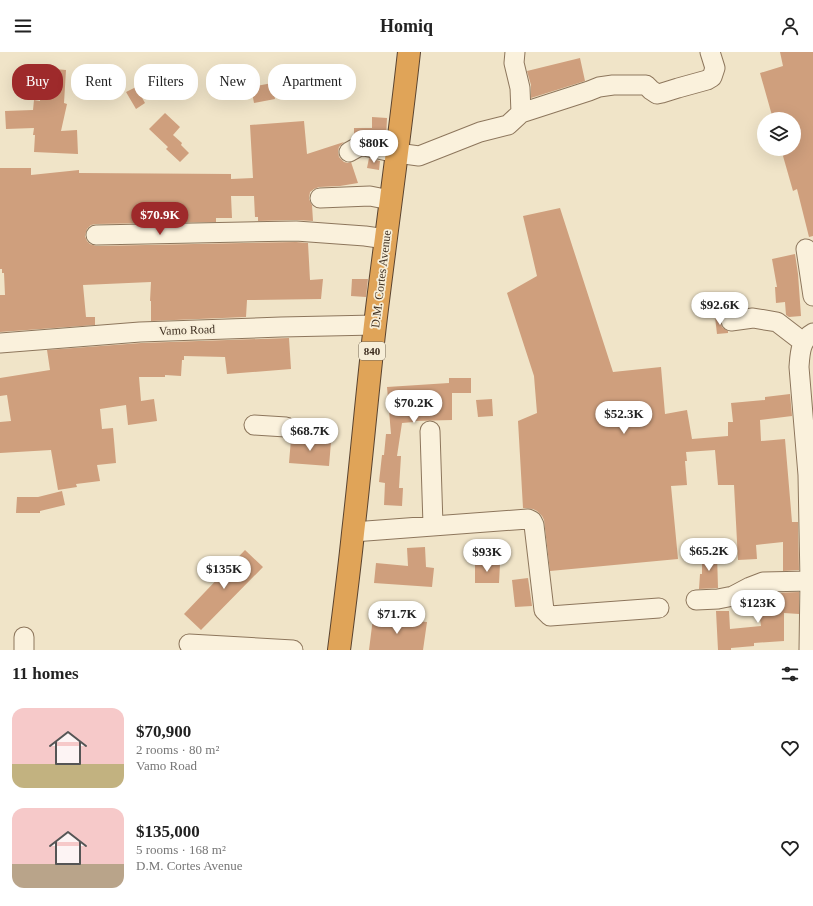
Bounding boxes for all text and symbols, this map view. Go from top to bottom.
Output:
icon: menu [12,15,34,37]
icon: person [779,15,801,37]
text: Homiq [380,16,433,36]
chip: Buy [12,64,63,100]
chip: Rent [71,64,126,100]
chip: Filters [134,64,198,100]
chip: New [206,64,260,100]
chip: Apartment [268,64,356,100]
map controls [757,112,801,156]
button: layers [757,112,801,156]
pin: $80K [350,130,398,164]
text: $80K [359,135,389,150]
pin: $70.9K [127,202,193,236]
text: $70.9K [140,207,180,222]
street label: D.M. Cortes Avenue [368,229,394,329]
pin: $92.6K [687,292,753,326]
text: $92.6K [700,297,740,312]
street label: Vamo Road [159,322,215,338]
road number: 840 [359,342,385,360]
pin: $70.2K [381,390,447,424]
text: $70.2K [394,395,434,410]
pin: $52.3K [591,401,657,435]
text: $52.3K [604,406,644,421]
pin: $68.7K [277,418,343,452]
text: $68.7K [290,423,330,438]
pin: $65.2K [676,538,742,572]
pin: $93K [463,539,511,573]
text: $65.2K [689,543,729,558]
text: $93K [472,544,502,559]
pin: $135K [196,556,252,590]
text: $135K [206,561,242,576]
pin: $123K [730,590,786,624]
text: $123K [740,595,776,610]
pin: $71.7K [364,601,430,635]
text: $71.7K [377,606,417,621]
icon: filters [779,663,801,685]
text: 11 homes [12,664,79,683]
text: $70,900 [136,722,191,741]
icon: home [44,724,92,772]
icon: heart [779,737,801,759]
text: 2 rooms · 80 m² [136,742,219,757]
text: Vamo Road [136,758,197,773]
text: $135,000 [136,822,200,841]
icon: home [44,824,92,872]
icon: heart [779,837,801,859]
text: 5 rooms · 168 m² [136,842,226,857]
text: D.M. Cortes Avenue [136,858,243,873]

